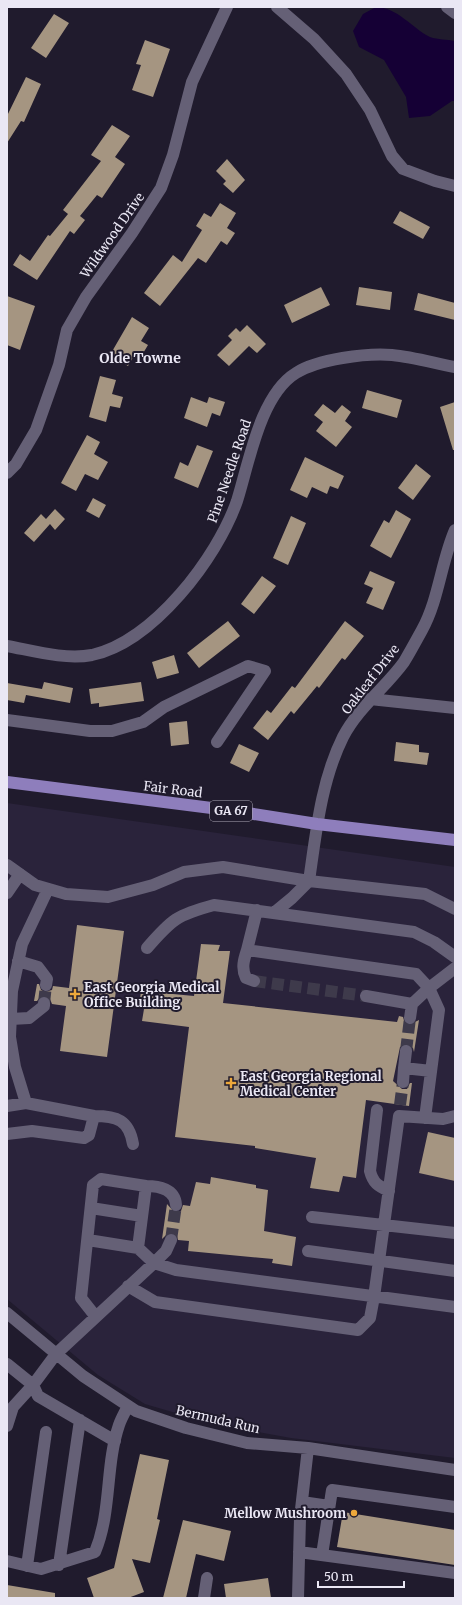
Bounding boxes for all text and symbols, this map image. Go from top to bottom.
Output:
street label: Wildwood Drive [76,189,148,282]
district label: Olde Towne [99,349,181,367]
street label: Pine Needle Road [204,417,255,525]
street label: Oakleaf Drive [338,641,403,718]
street label: Fair Road [143,777,203,802]
road number: GA 67 [210,801,252,821]
place label: East Georgia Medical Office Building [84,979,219,1011]
marker: East Georgia Medical Office Building [69,988,81,1000]
place label: East Georgia Regional Medical Center [240,1068,382,1100]
marker: East Georgia Regional Medical Center [225,1077,237,1089]
street label: Bermuda Run [174,1402,262,1438]
place label: Mellow Mushroom [224,1505,346,1522]
marker: Mellow Mushroom [349,1508,359,1518]
scale bar [318,1563,404,1589]
text: 50 m [324,1569,353,1584]

